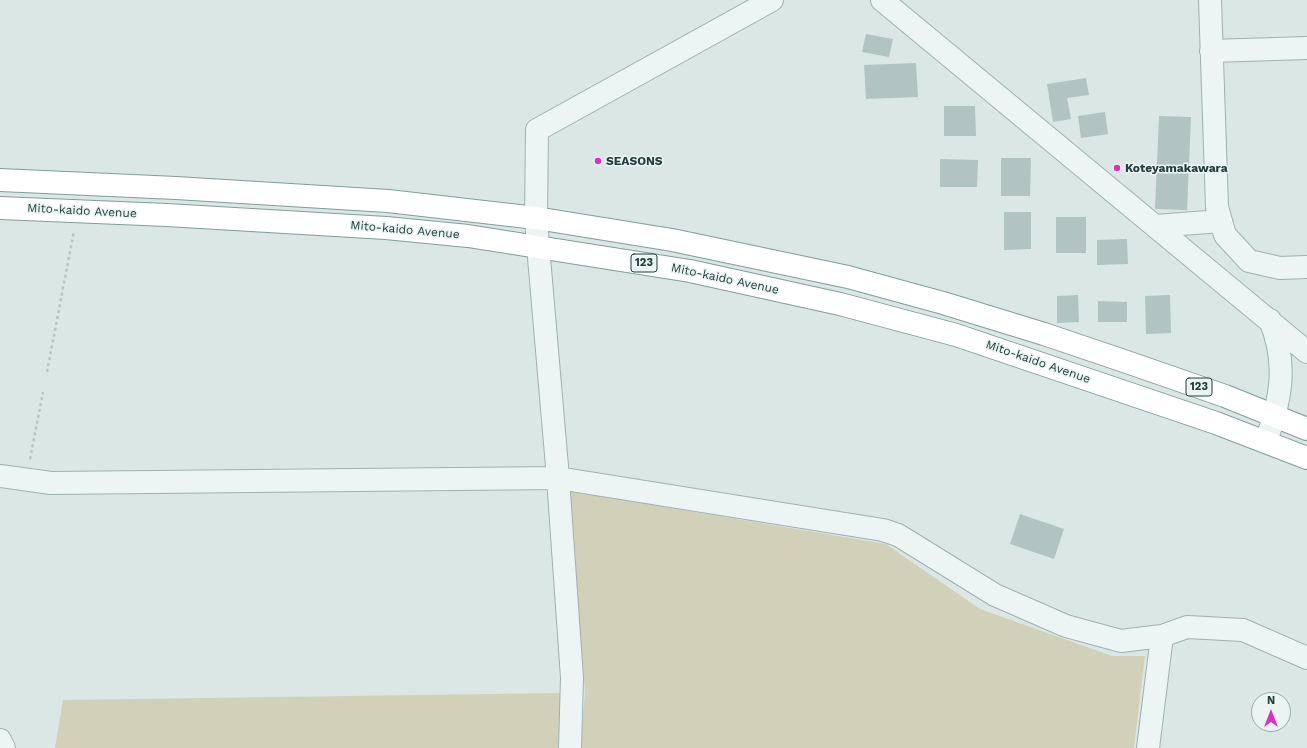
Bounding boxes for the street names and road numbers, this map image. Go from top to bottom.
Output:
street label: Mito-kaido Avenue [27,201,137,221]
street label: Mito-kaido Avenue [350,218,460,242]
road number: 123 [631,254,657,272]
street label: Mito-kaido Avenue [670,261,780,297]
street label: Mito-kaido Avenue [984,337,1092,387]
road number: 123 [1186,378,1212,396]

